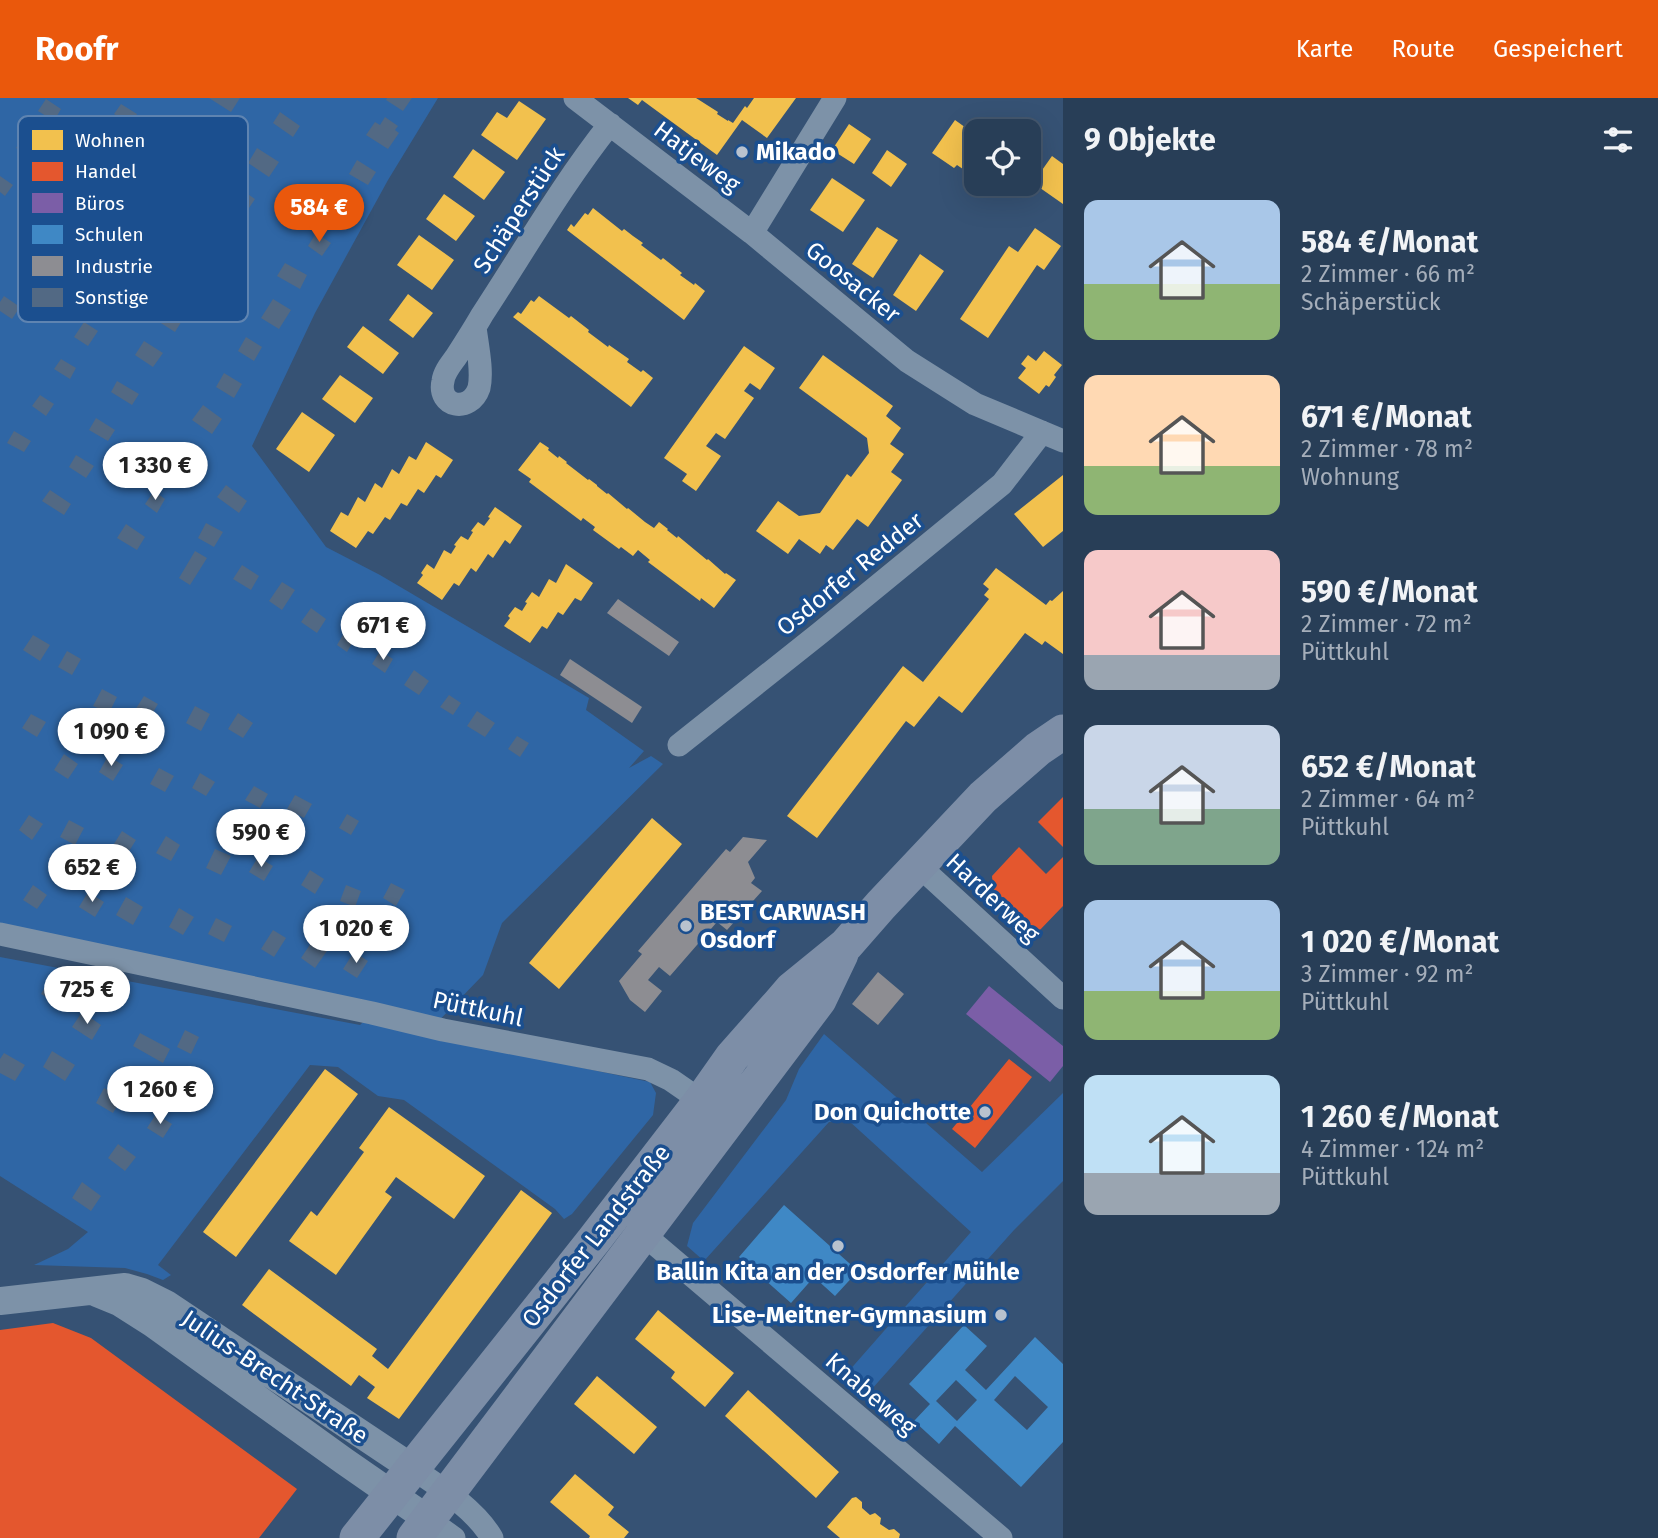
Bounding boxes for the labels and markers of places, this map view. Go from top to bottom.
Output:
place label: Mikado [756,138,836,166]
marker: Mikado [734,144,750,160]
pin: 584 € [270,184,368,244]
pin: 1 330 € [90,442,220,502]
pin: 671 € [334,602,432,662]
pin: 1 090 € [46,708,176,768]
pin: 590 € [212,810,310,869]
pin: 652 € [43,844,141,904]
place label: BEST CARWASH Osdorf [700,898,866,954]
pin: 1 020 € [291,906,421,965]
marker: BEST CARWASH Osdorf [678,918,694,934]
pin: 725 € [38,967,136,1026]
pin: 1 260 € [95,1066,225,1126]
place label: Don Quichotte [814,1098,971,1126]
marker: Don Quichotte [977,1104,993,1120]
marker: Ballin Kita an der Osdorfer Mühle [830,1238,846,1254]
place label: Ballin Kita an der Osdorfer Mühle [656,1258,1020,1286]
place label: Lise-Meitner-Gymnasium [712,1301,987,1329]
marker: Lise-Meitner-Gymnasium [993,1307,1009,1323]

